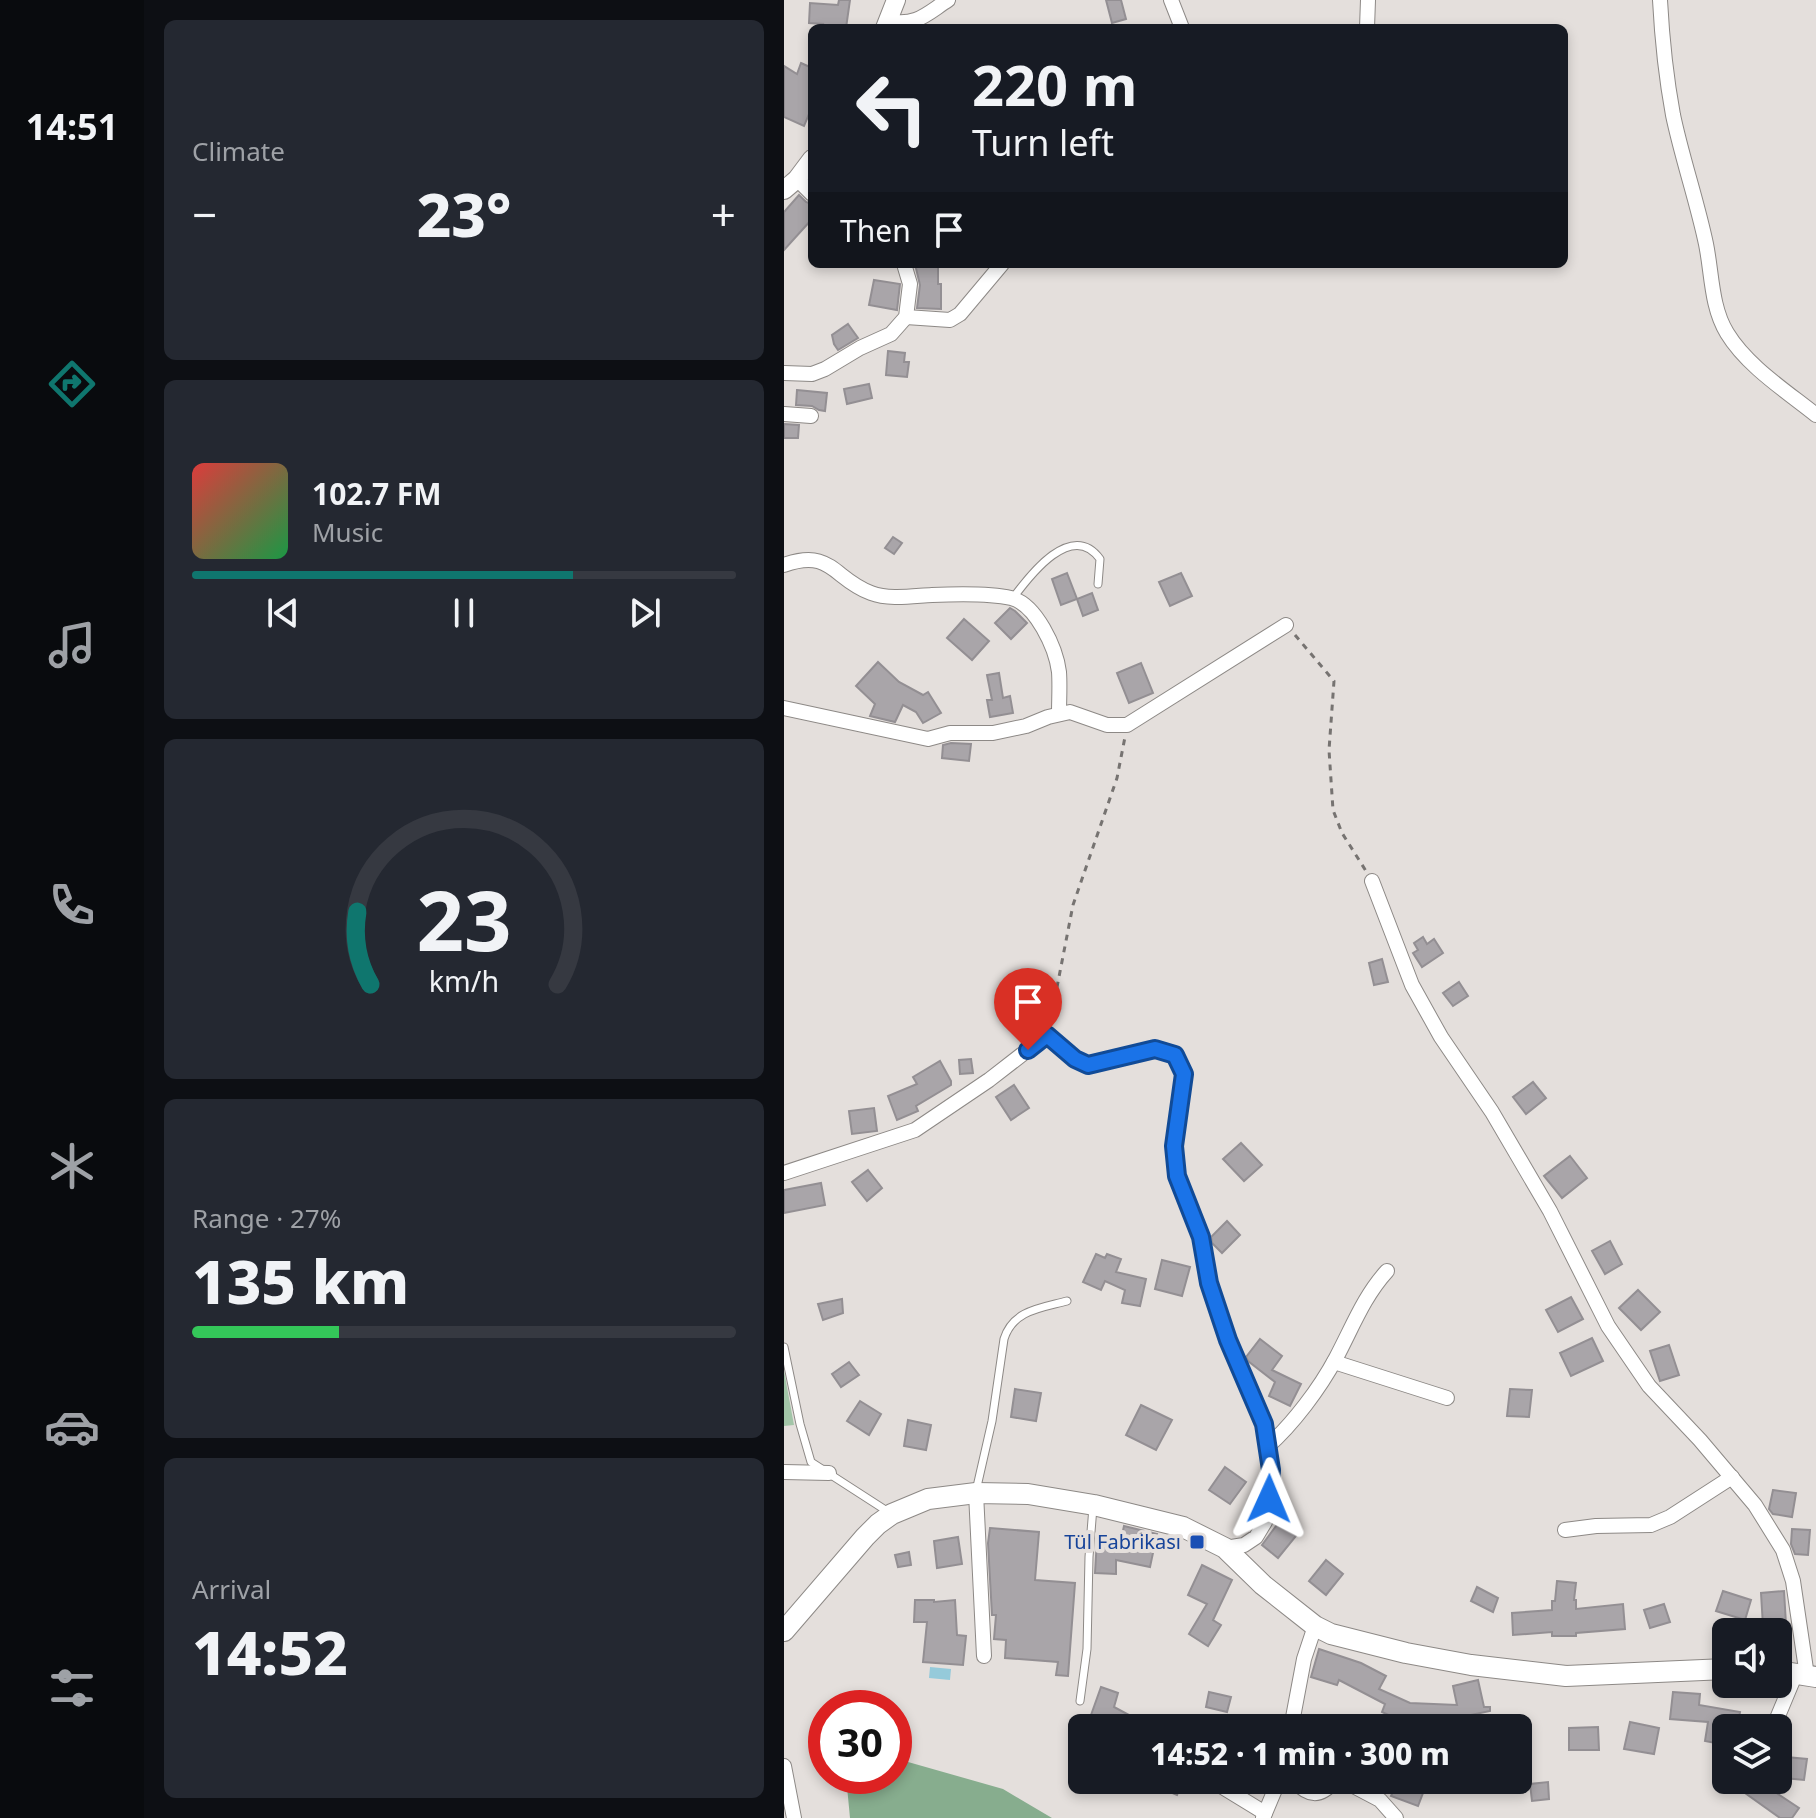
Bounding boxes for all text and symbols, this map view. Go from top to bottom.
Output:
text: 220 m [972,46,1137,122]
icon: left [840,56,944,160]
text: 14:51 [26,102,118,151]
text: Turn left [972,118,1114,167]
text: Climate [192,133,285,169]
text: 23° [417,173,511,255]
text: − [192,184,217,244]
text: + [711,184,736,244]
icon: arrive [927,208,971,252]
text: Then [840,210,911,251]
icon: directions [44,356,100,412]
text: 102.7 FM [312,473,442,514]
text: Music [312,514,383,550]
icon: previous [261,591,305,635]
icon: pause [442,591,486,635]
icon: next [623,591,667,635]
icon: music [44,617,100,673]
text: 23 [416,862,512,975]
icon: phone [44,877,100,933]
text: km/h [429,961,499,1000]
pin [994,968,1062,1050]
icon: arrive [1006,980,1050,1024]
icon: climate [44,1138,100,1194]
text: Range · 27% [192,1200,341,1236]
text: 135 km [192,1240,409,1322]
icon: car [44,1399,100,1455]
position arrow [1227,1457,1311,1541]
place label: Tül Fabrikası [1064,1528,1181,1555]
marker: Tül Fabrikası [1188,1533,1206,1551]
text: Arrival [192,1571,271,1607]
text: 14:52 [192,1611,348,1693]
map controls [1712,1618,1792,1794]
button: sound [1712,1618,1792,1698]
icon: filters [44,1660,100,1716]
speed limit sign: 30 [808,1690,912,1794]
button: layers [1712,1714,1792,1794]
text: 14:52 · 1 min · 300 m [1150,1733,1450,1774]

